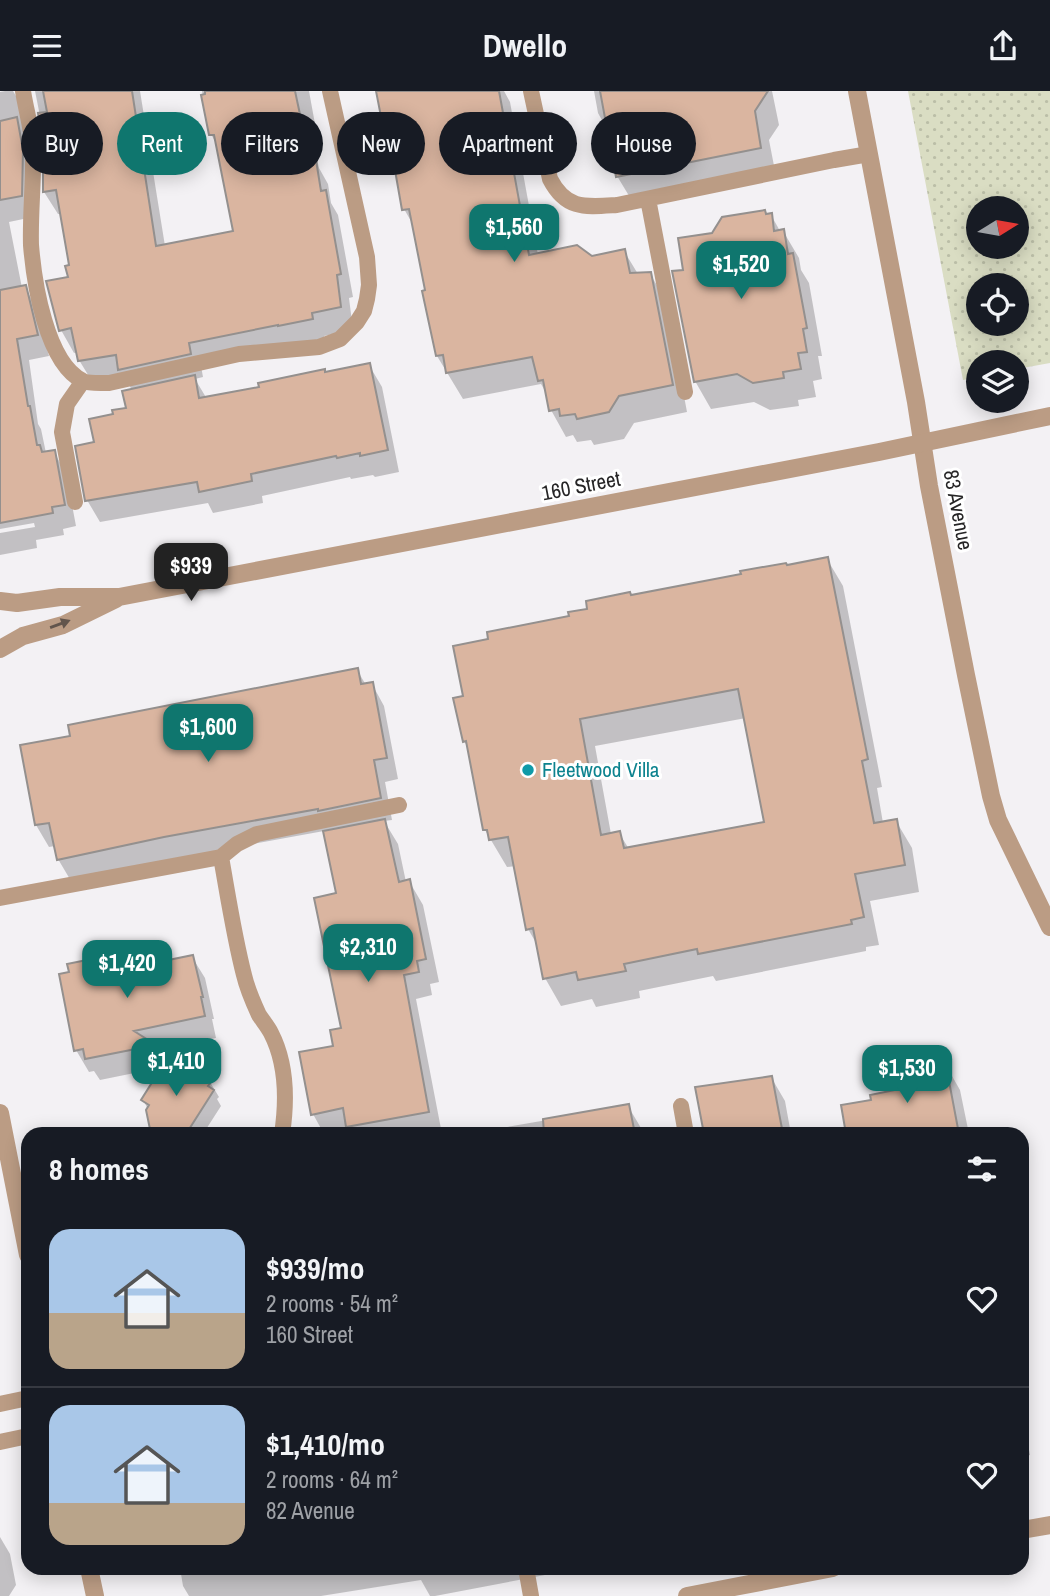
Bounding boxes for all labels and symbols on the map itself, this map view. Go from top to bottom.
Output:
north arrow [966,196,1029,259]
pin: $1,560 [457,205,571,264]
pin: $1,520 [684,241,798,301]
street label: 160 Street [539,464,623,507]
street label: 83 Avenue [937,467,980,552]
pin: $939 [150,543,232,603]
one-way arrow [50,619,71,630]
pin: $1,600 [151,705,265,764]
place label: Fleetwood Villa [542,755,660,784]
marker: Fleetwood Villa [520,762,536,778]
pin: $2,310 [311,925,425,984]
pin: $1,420 [70,941,184,1000]
pin: $1,410 [119,1039,233,1098]
pin: $1,530 [850,1045,964,1105]

